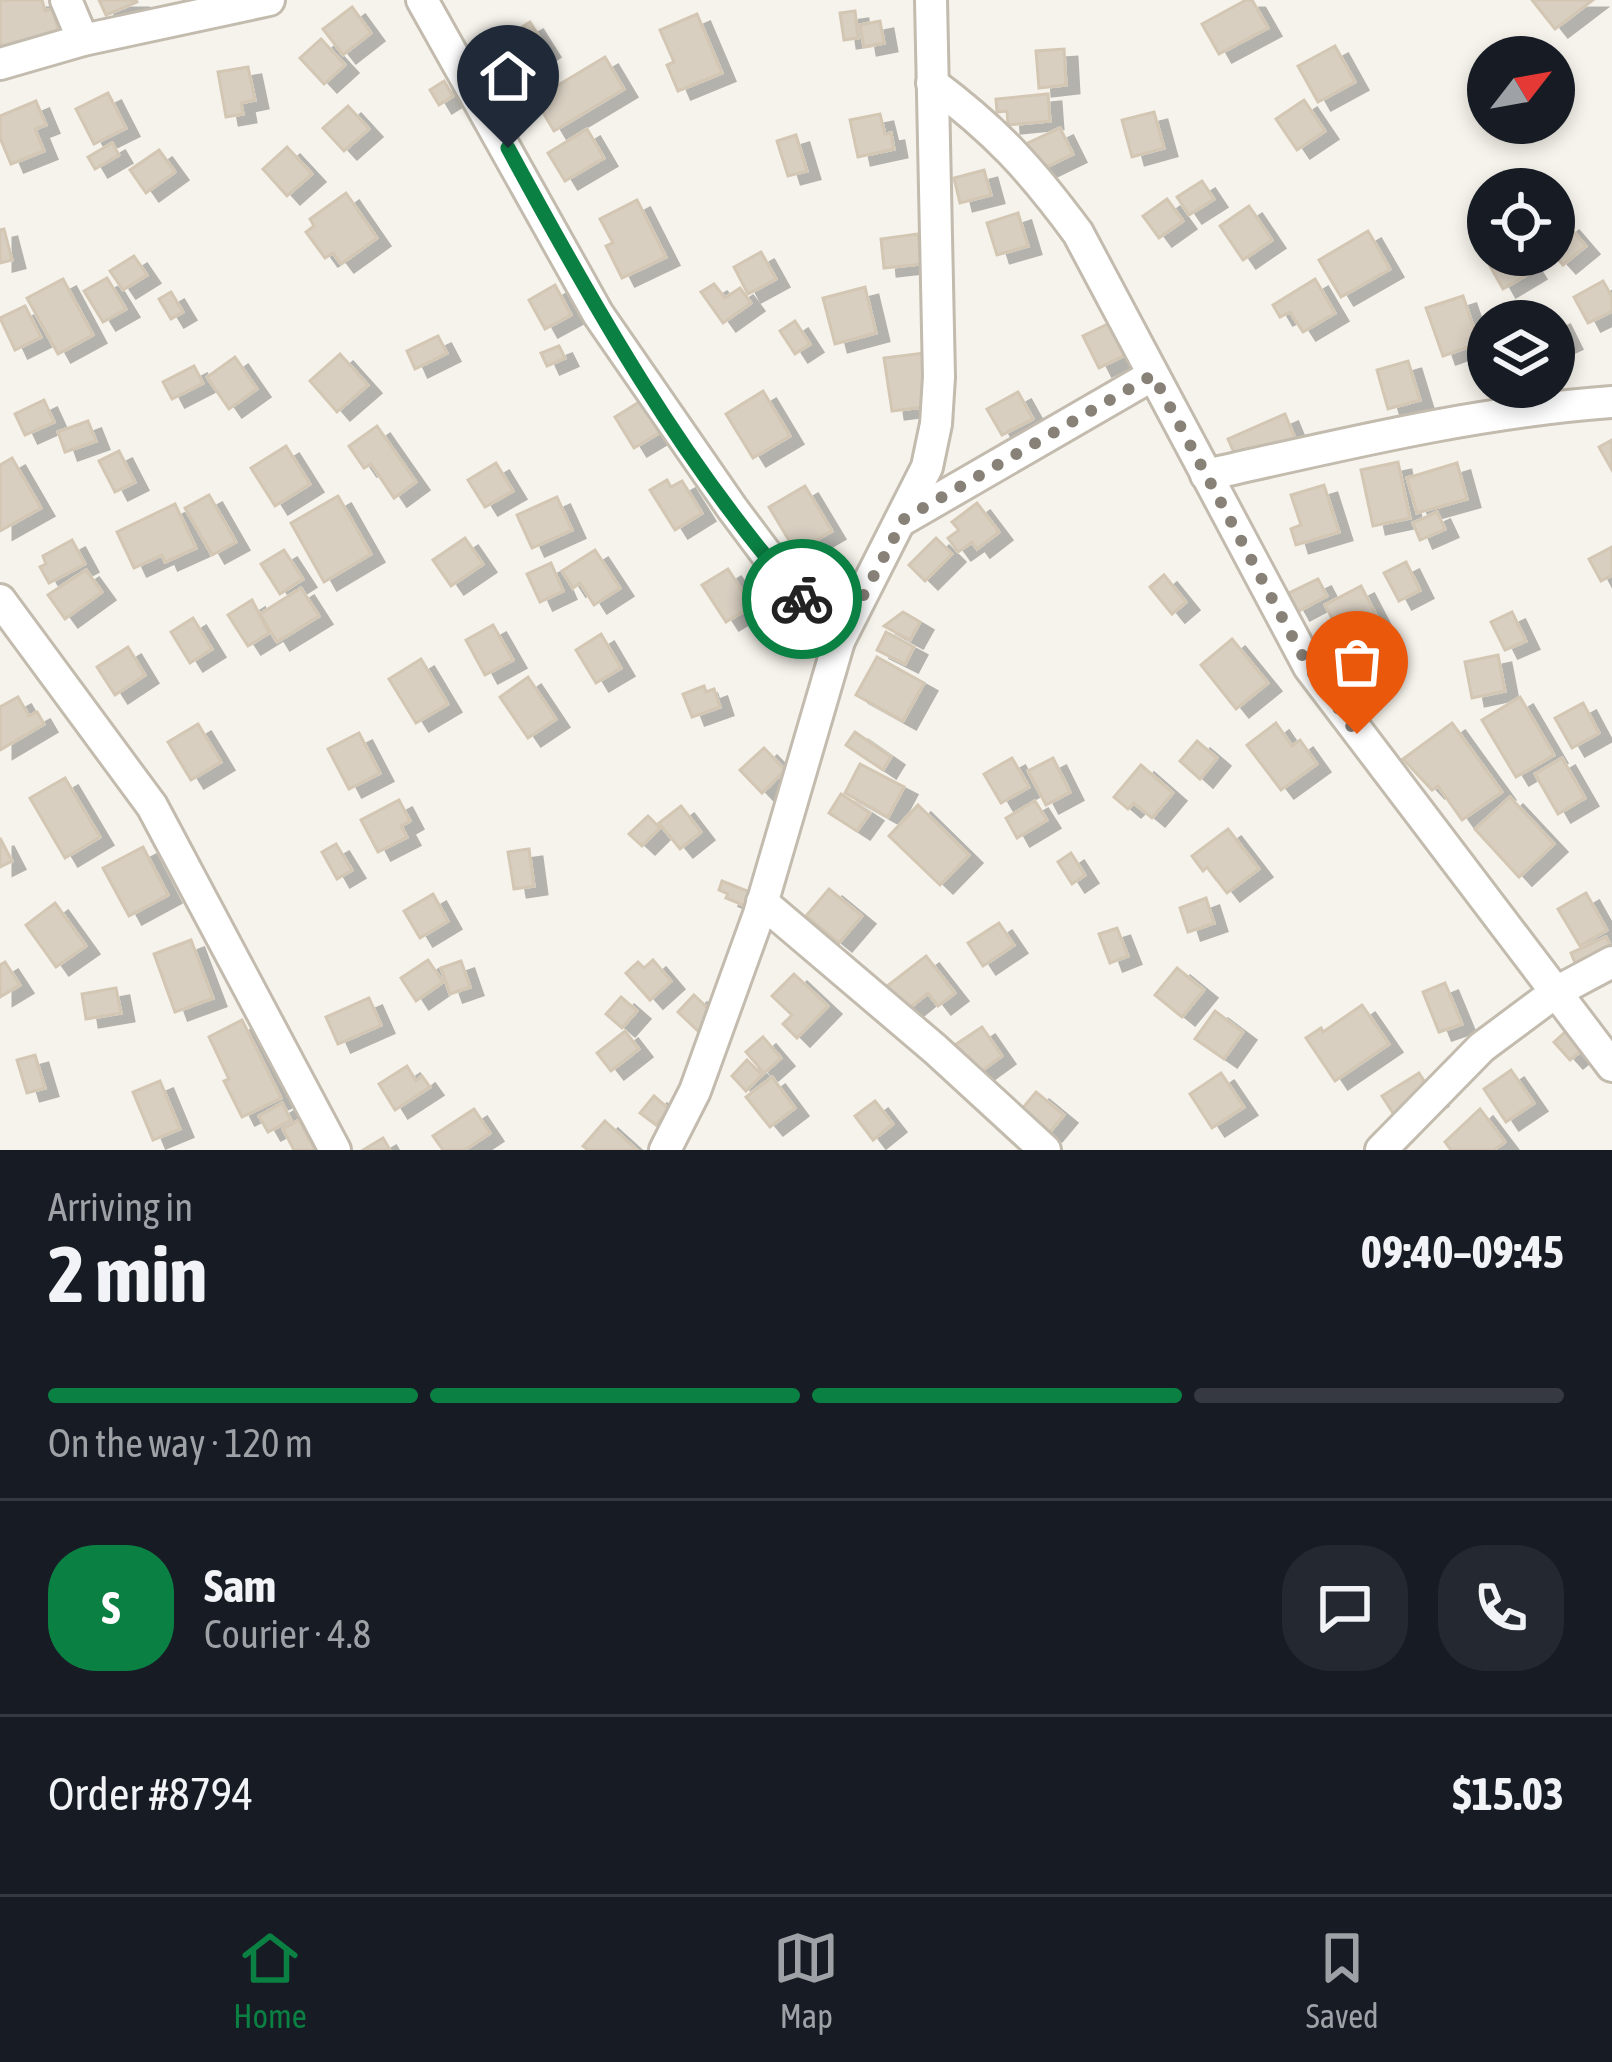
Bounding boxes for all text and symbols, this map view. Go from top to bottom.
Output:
pin [457,25,559,148]
north arrow [1467,36,1575,144]
map controls [1467,36,1575,408]
icon: home [475,43,541,109]
button: locate [1467,168,1575,276]
button: layers [1467,300,1575,408]
courier [742,539,862,659]
icon: bike [769,566,835,632]
pin [1306,611,1408,734]
icon: bag [1324,629,1390,695]
text: Arriving in [48,1185,193,1229]
text: 09:40–09:45 [1361,1226,1564,1278]
text: 2 min [48,1229,207,1319]
text: On the way · 120 m [48,1421,313,1465]
button: chat [1282,1545,1408,1671]
button: phone [1438,1545,1564,1671]
text: Sam [204,1560,276,1612]
text: S [102,1582,120,1634]
text: Courier · 4.8 [204,1612,371,1656]
text: Order #8794 [48,1768,253,1820]
text: $15.03 [1452,1768,1564,1820]
tab: Home [233,1925,307,2035]
tab: Map [773,1925,839,2035]
tab: Saved [1306,1925,1379,2035]

